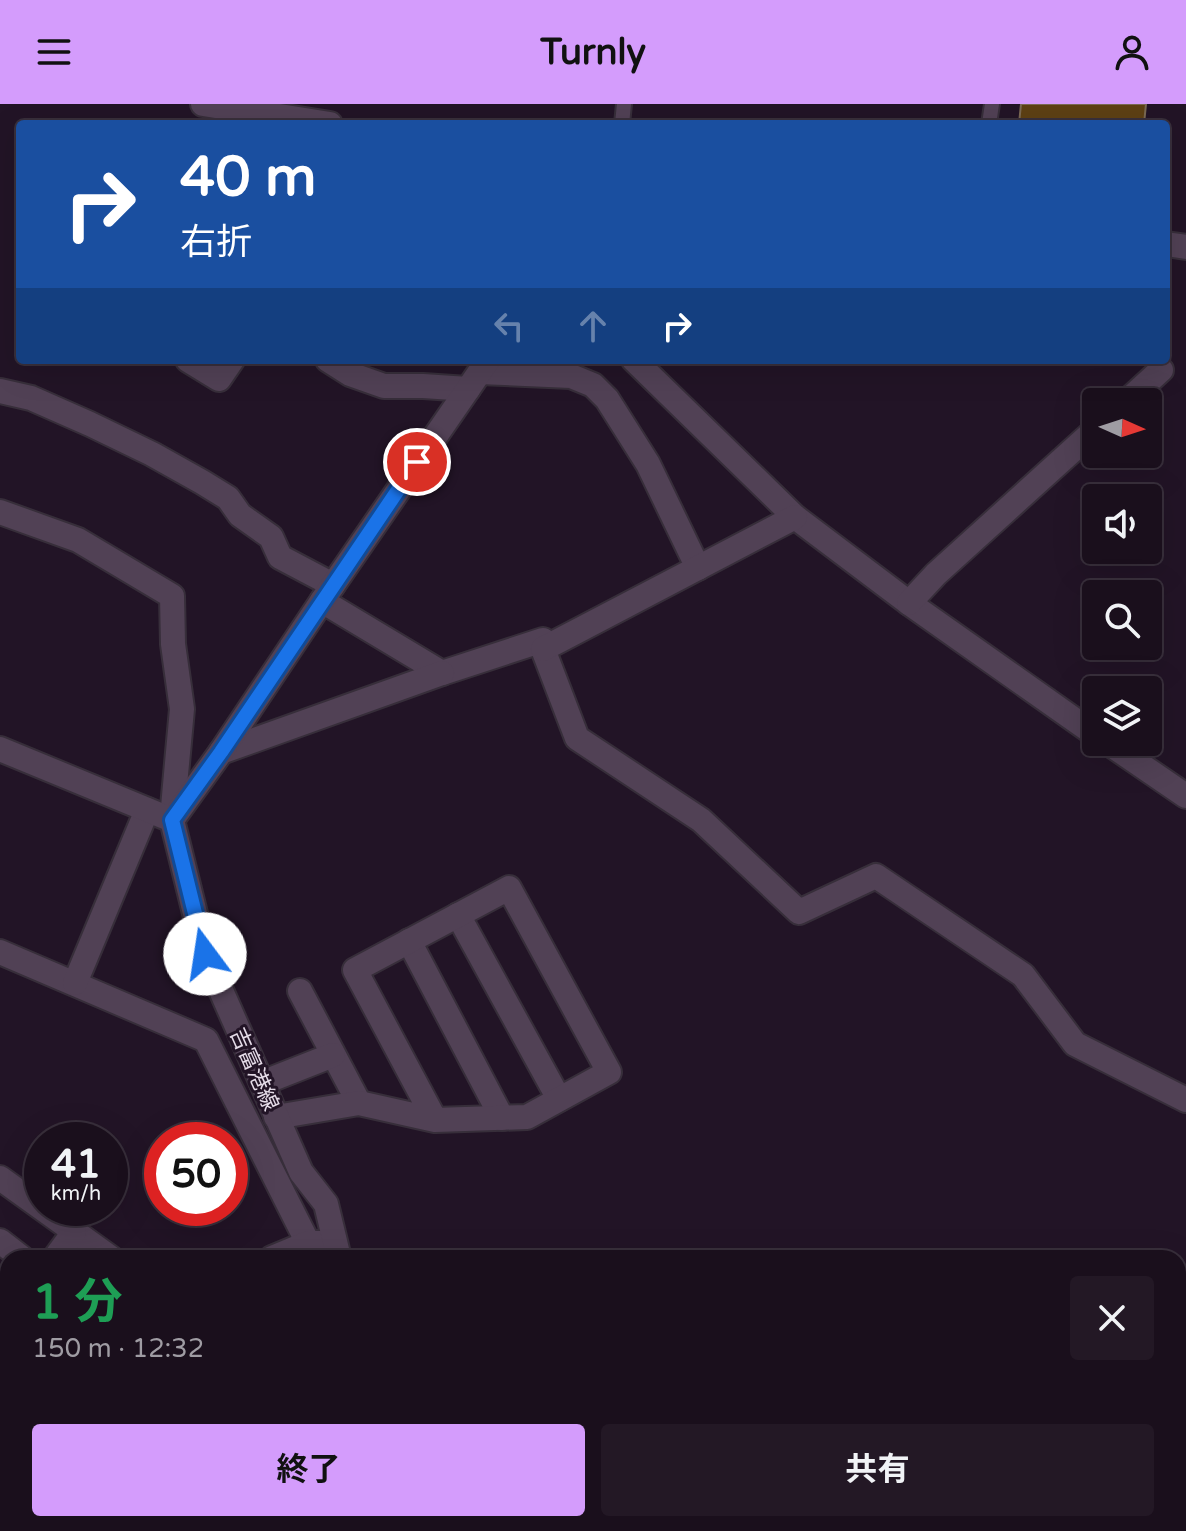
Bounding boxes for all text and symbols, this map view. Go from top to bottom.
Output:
icon: menu [32,30,76,74]
icon: person [1110,30,1154,74]
text: Turnly [540,31,646,74]
text: 40 m [180,144,316,211]
icon: right [48,152,152,256]
text: 右折 [180,221,252,264]
icon: left [487,304,531,348]
icon: ahead [571,304,615,348]
icon: right [655,304,699,348]
north arrow [1082,388,1162,468]
map controls [1082,388,1162,756]
pin [383,428,451,496]
icon: arrive [395,440,439,484]
button: sound [1082,484,1162,564]
button: search [1082,580,1162,660]
button: layers [1082,676,1162,756]
position arrow [163,912,247,996]
street label: 吉富港線 [224,1024,284,1115]
speed limit sign: 50 [144,1122,248,1226]
text: 41 [51,1140,101,1188]
text: km/h [51,1182,101,1206]
text: 1 分 [32,1274,123,1332]
button: close [1070,1276,1154,1360]
text: 150 m · 12:32 [32,1333,204,1364]
button: 終了 [32,1424,585,1516]
button: 共有 [601,1424,1154,1516]

